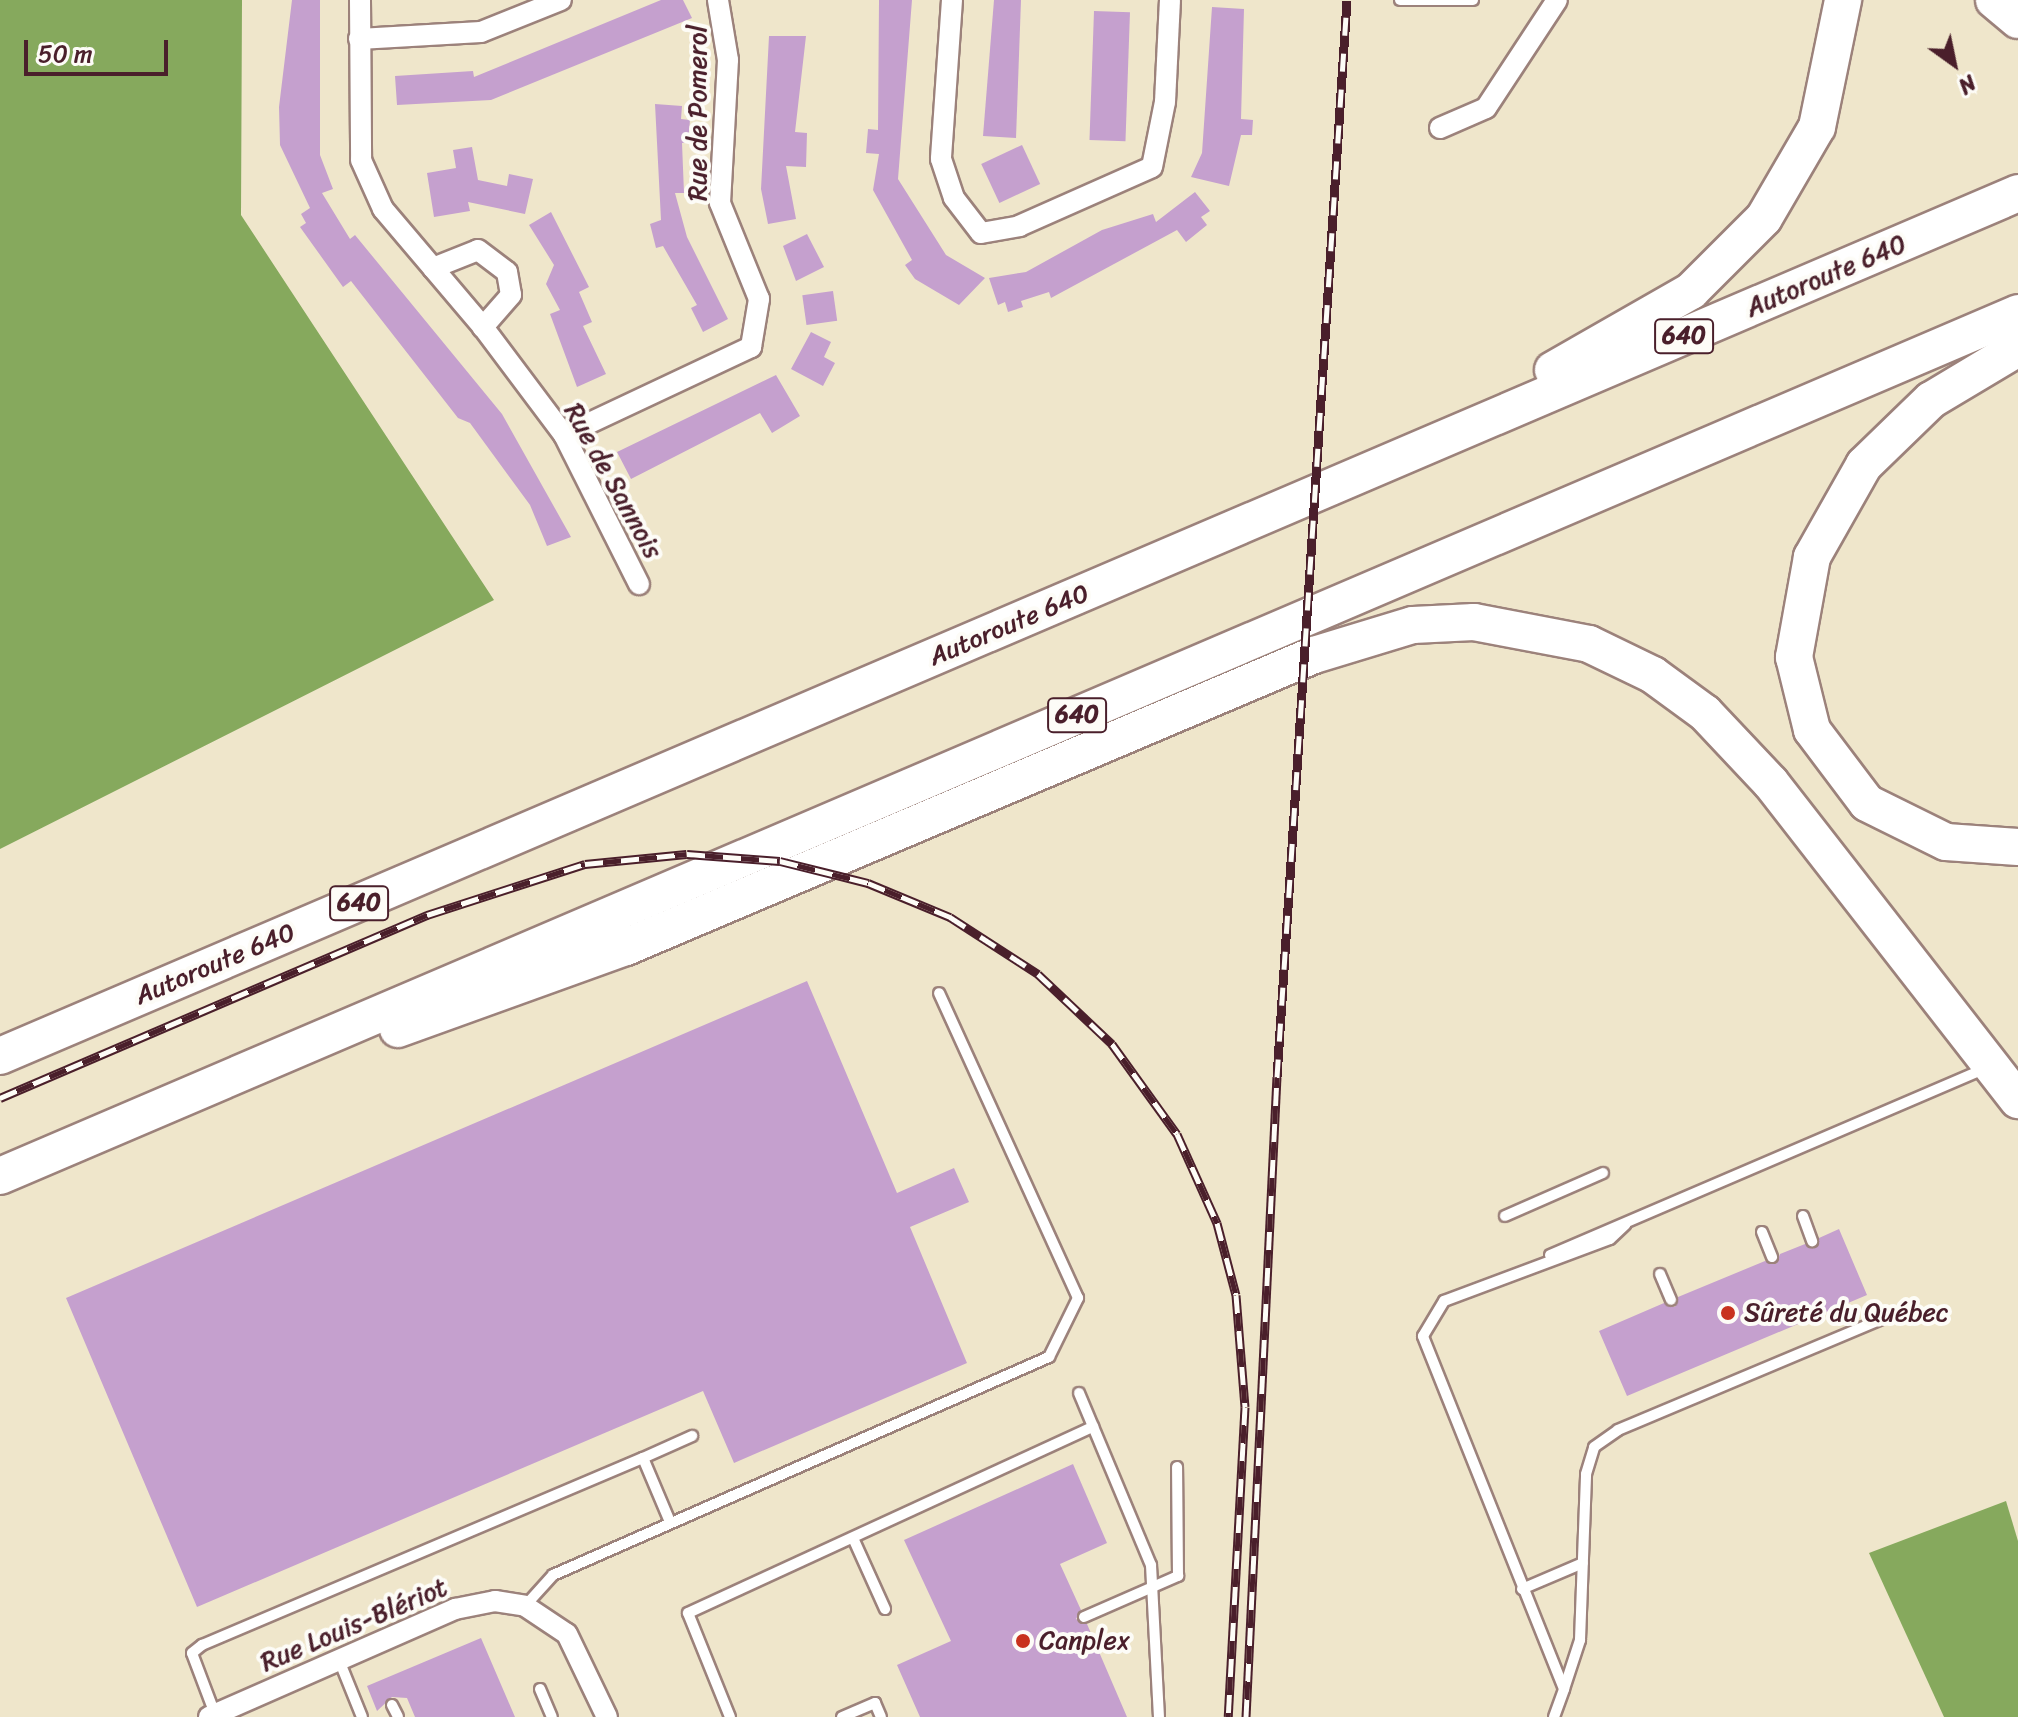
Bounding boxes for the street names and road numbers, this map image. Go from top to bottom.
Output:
street label: Rue de Pomerol [682,25,714,201]
street label: Autoroute 640 [1741,228,1911,324]
road number: 640 [1654,316,1714,356]
street label: Rue de Sannois [558,398,668,564]
street label: Autoroute 640 [924,577,1094,673]
road number: 640 [1047,695,1107,735]
road number: 640 [329,883,389,923]
street label: Autoroute 640 [130,916,300,1012]
street label: Rue Louis-Blériot [256,1572,452,1678]

